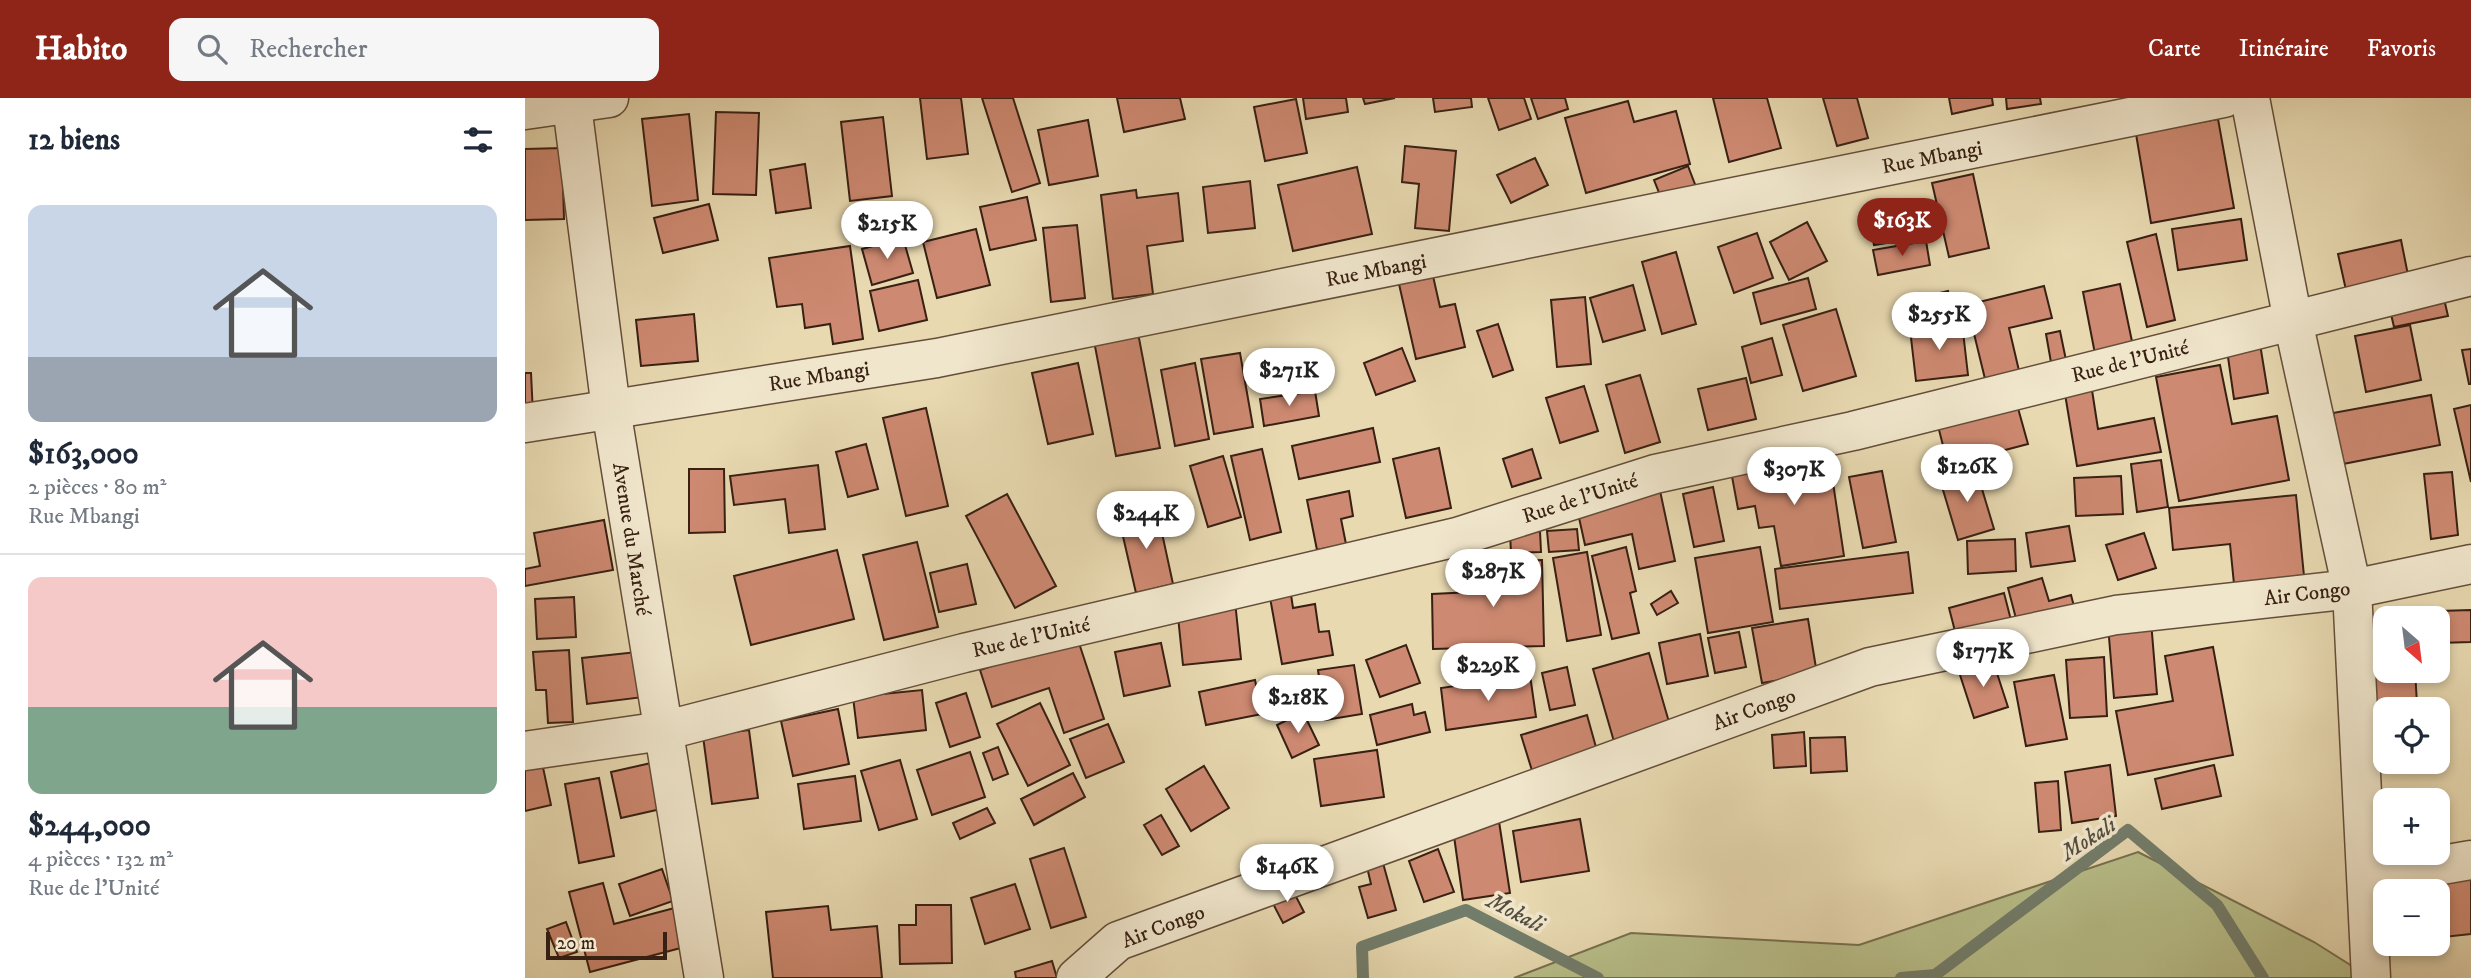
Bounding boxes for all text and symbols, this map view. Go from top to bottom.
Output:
search box [169,18,659,81]
text: Habito [35,29,127,70]
icon: search [193,30,231,68]
text: Rechercher [249,33,367,66]
text: Carte [2148,34,2201,64]
text: Itinéraire [2239,34,2329,64]
text: Favoris [2367,34,2436,64]
icon: filters [459,121,497,159]
text: 12 biens [28,122,120,159]
street label: Rue Mbangi [1880,136,1985,180]
pin: $163K [1853,198,1951,258]
pin: $215K [838,202,936,261]
text: $163K [1873,206,1931,235]
text: $215K [857,209,917,238]
street label: Rue Mbangi [1324,249,1429,293]
icon: home [200,250,326,376]
pin: $255K [1890,292,1988,352]
text: $255K [1908,300,1970,329]
street label: Rue de l'Unité [2069,335,2192,389]
pin: $271K [1240,348,1338,408]
street label: Rue Mbangi [767,356,872,398]
text: $271K [1259,356,1319,385]
text: $163,000 [28,436,139,473]
pin: $126K [1918,444,2016,504]
pin: $307K [1745,448,1843,507]
text: $126K [1937,452,1997,481]
text: $307K [1763,455,1825,484]
street label: Avenue du Marché [606,461,656,618]
street label: Rue de l'Unité [1519,468,1642,530]
text: 2 pièces · 80 m² [28,473,167,502]
pin: $244K [1097,491,1195,551]
text: $244K [1113,499,1179,528]
text: Rue Mbangi [28,502,140,531]
pin: $287K [1444,550,1542,609]
text: $287K [1461,557,1525,586]
street label: Air Congo [2263,576,2352,612]
north arrow [2373,606,2450,682]
map controls [2373,606,2450,956]
street label: Rue de l'Unité [970,612,1093,664]
icon: home [200,622,326,748]
pin: $177K [1934,630,2032,689]
text: $177K [1952,637,2014,666]
pin: $229K [1439,644,1537,703]
text: $229K [1457,651,1519,680]
pin: $218K [1249,676,1347,735]
text: $218K [1268,683,1328,712]
street label: Air Congo [1709,683,1800,737]
button: locate [2373,697,2450,774]
button: + [2373,788,2450,865]
text: $244,000 [28,808,151,845]
water label: Mokali [2054,810,2124,869]
pin: $146K [1238,844,1336,904]
text: 4 pièces · 132 m² [28,845,173,874]
text: $146K [1256,852,1318,881]
text: Rue de l'Unité [28,874,160,903]
button: − [2373,879,2450,956]
water label: Mokali [1480,886,1550,941]
street label: Air Congo [1118,899,1208,955]
scale bar [546,929,667,961]
text: 20 m [557,932,595,955]

